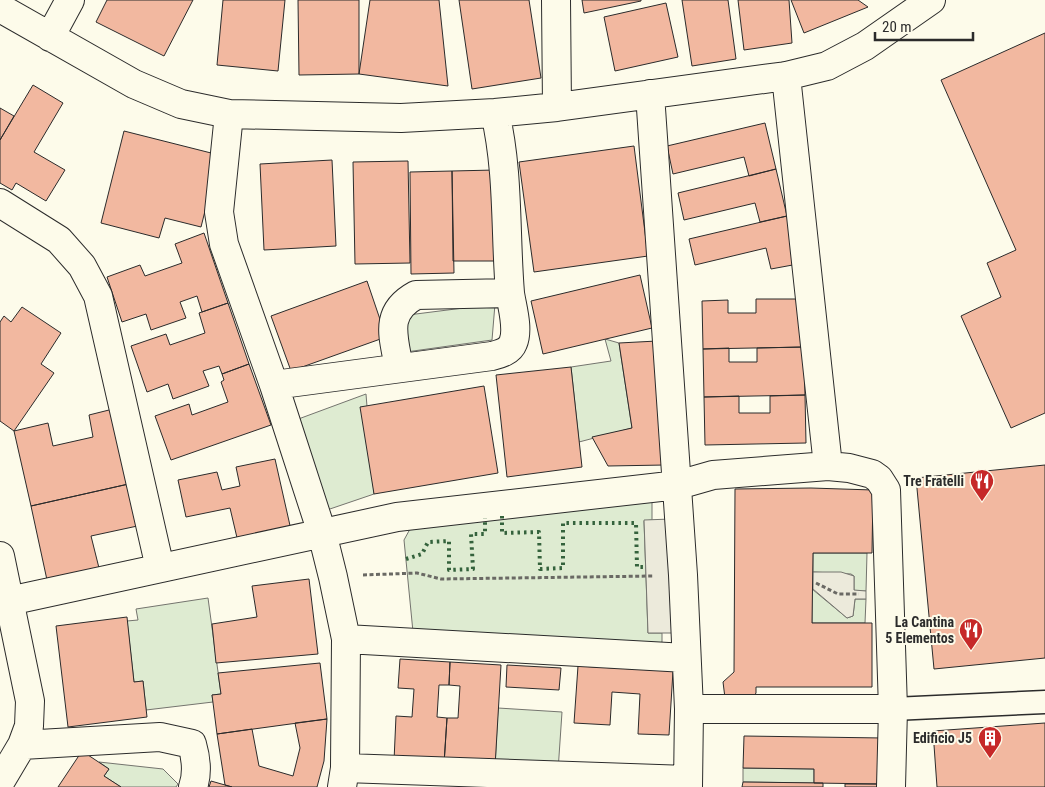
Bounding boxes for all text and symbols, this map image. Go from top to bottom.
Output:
scale bar [875,10,972,42]
text: 20 m [882,18,912,36]
restaurant icon: Tre Fratelli [969,468,995,502]
place label: Tre Fratelli [903,473,964,489]
place label: La Cantina 5 Elementos [885,614,954,646]
restaurant icon: La Cantina 5 Elementos [958,617,984,651]
building icon: Edificio J5 [977,725,1003,759]
place label: Edificio J5 [913,730,972,746]

